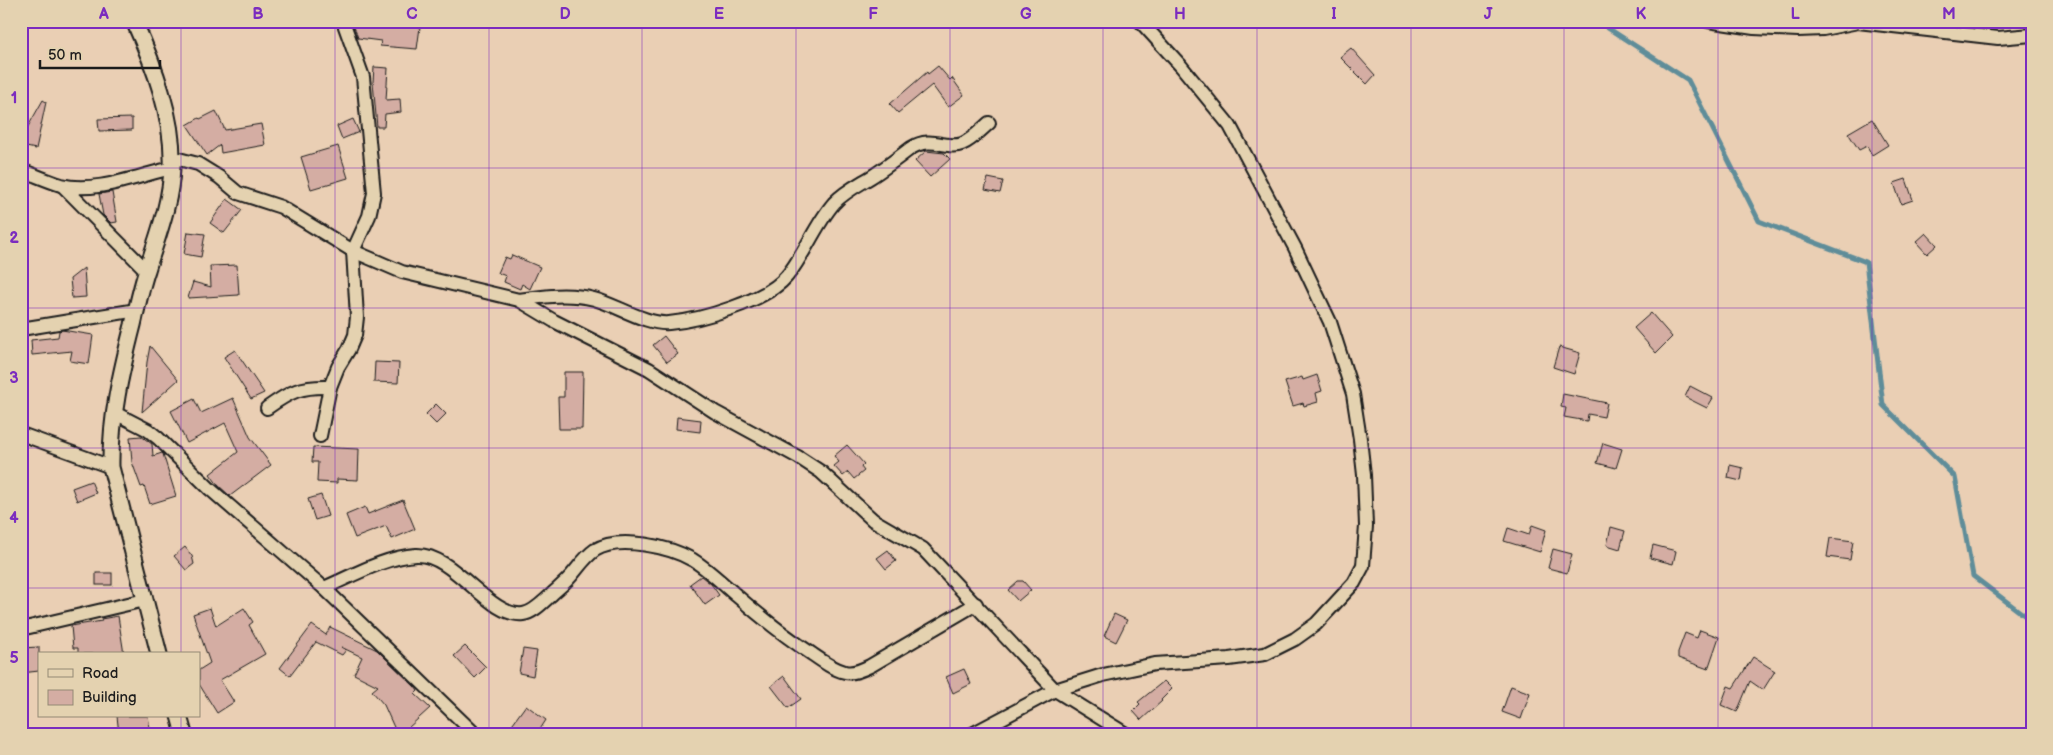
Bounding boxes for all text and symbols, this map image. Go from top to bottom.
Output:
text: A [98,5,109,24]
text: B [252,5,264,24]
text: C [406,5,418,24]
text: D [559,5,571,24]
text: E [714,5,724,24]
text: F [868,5,878,24]
text: G [1020,5,1032,24]
text: H [1174,5,1186,24]
text: I [1331,5,1337,24]
text: J [1484,5,1493,24]
text: K [1636,5,1647,24]
text: L [1790,5,1800,24]
text: M [1942,5,1956,24]
scale bar [40,38,160,70]
text: 50 m [48,46,82,65]
text: 1 [11,89,17,108]
text: 2 [9,229,19,248]
text: 3 [9,369,19,388]
text: 4 [9,509,19,528]
text: 5 [9,649,19,668]
legend [38,652,200,718]
text: Road [82,664,118,683]
text: Building [82,688,137,707]

